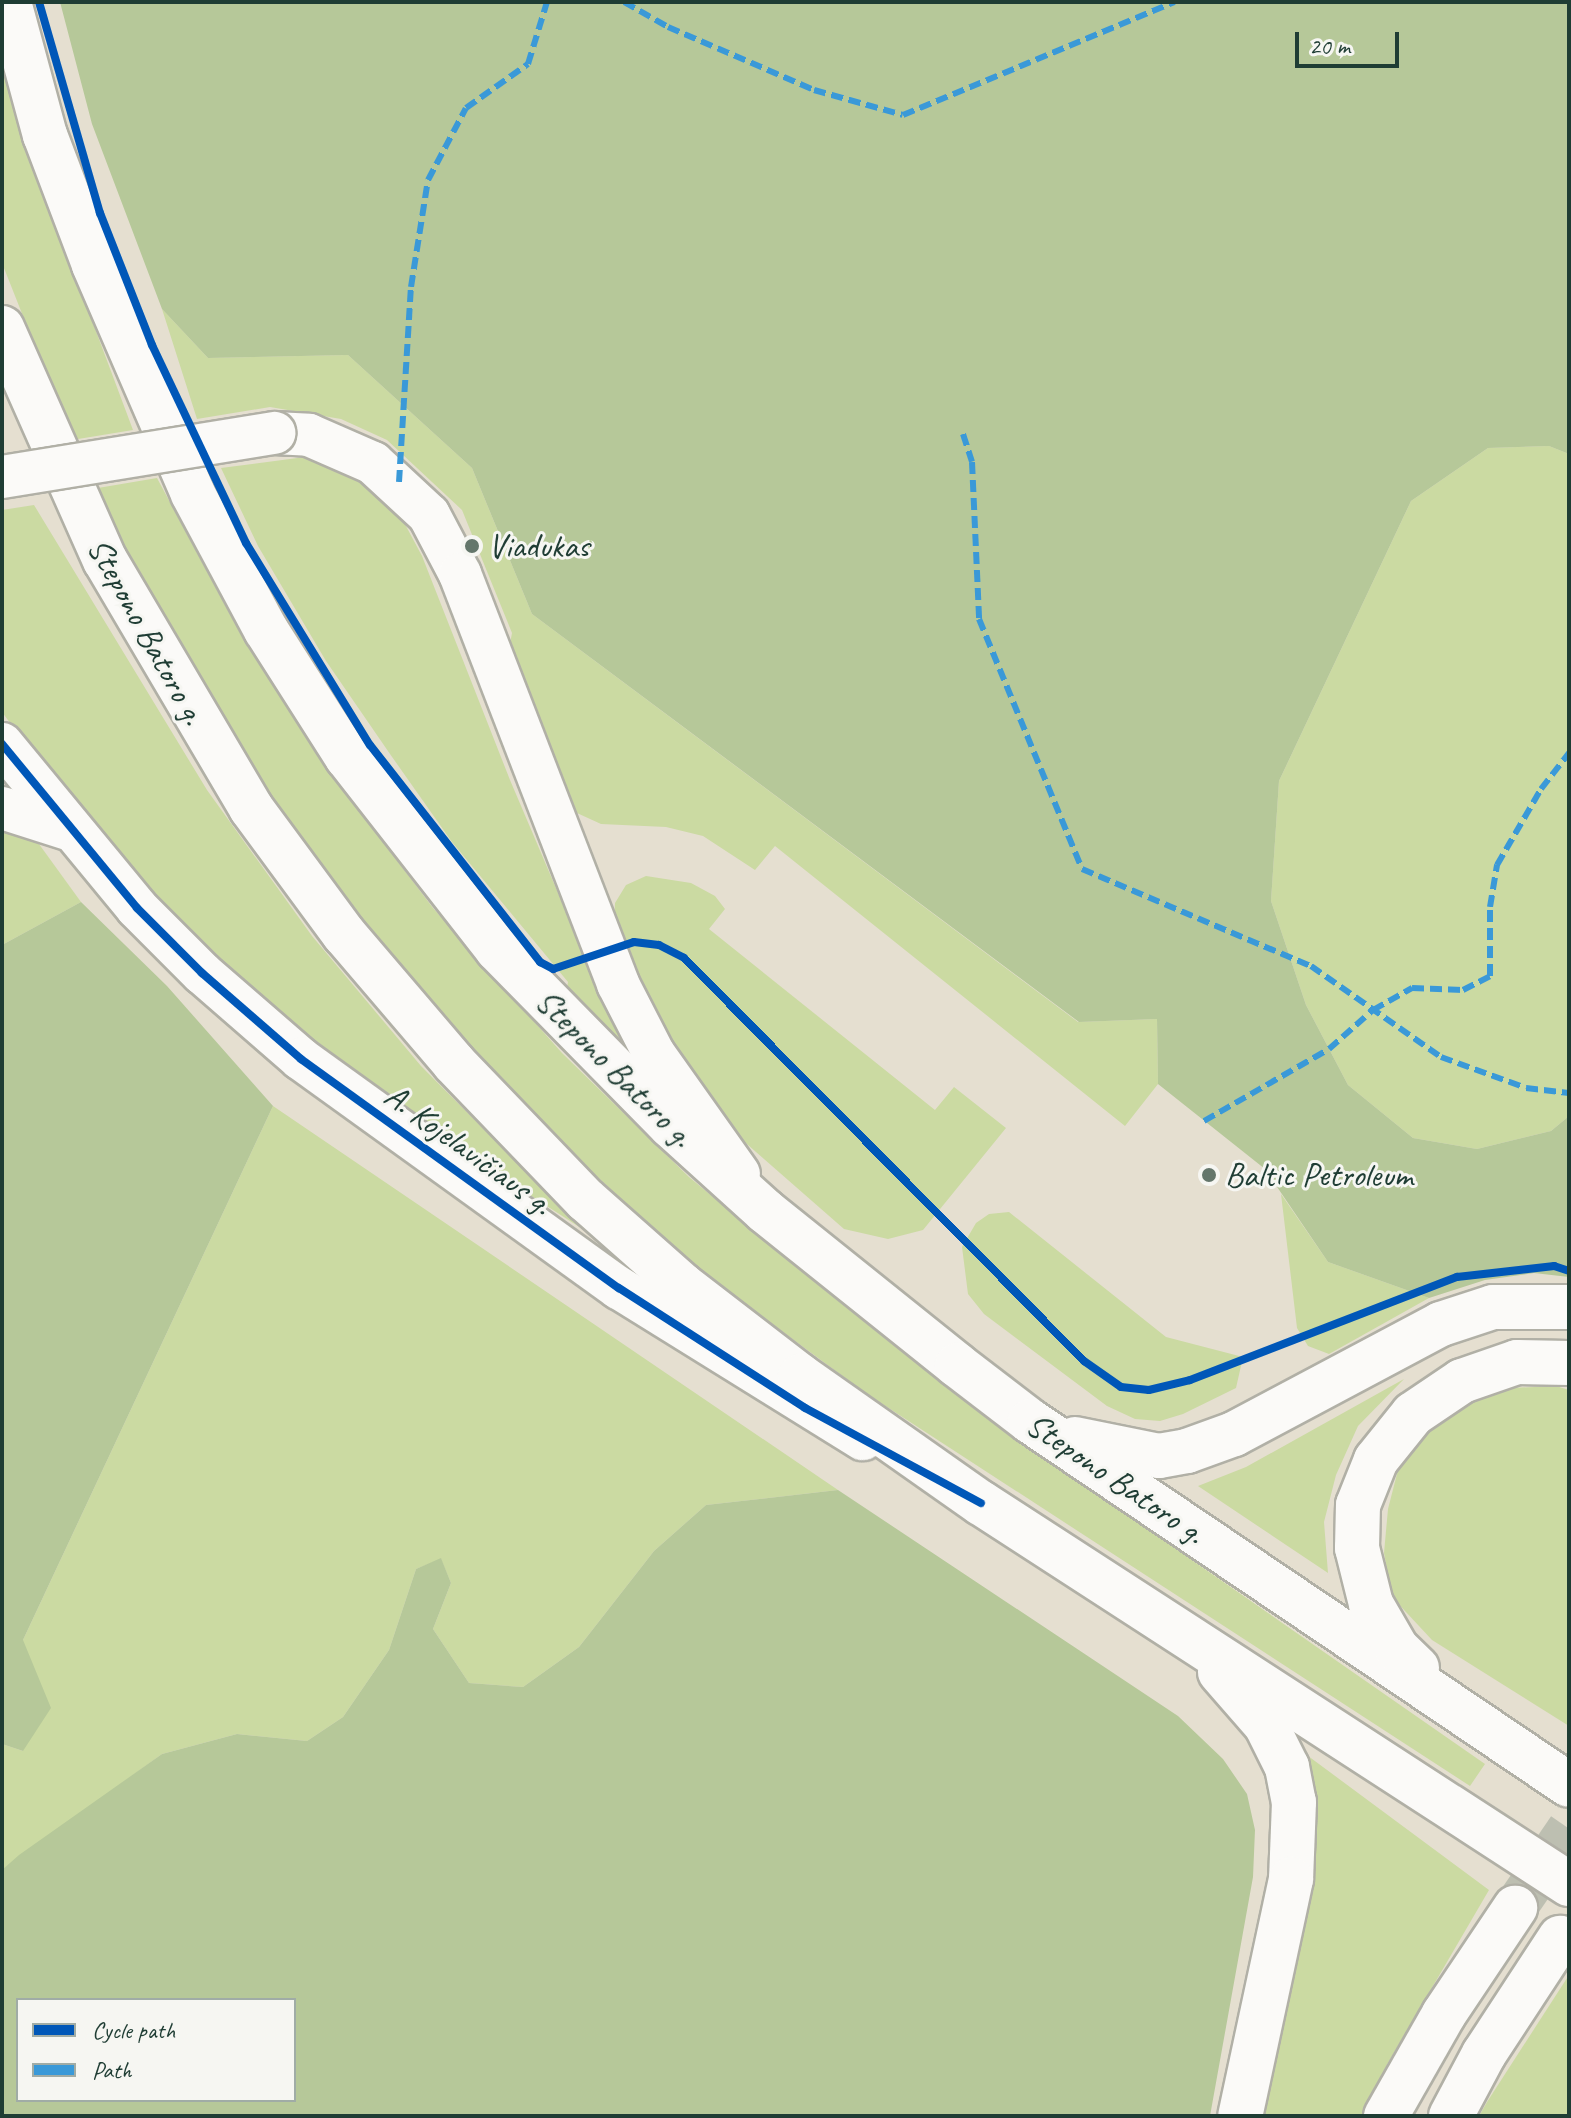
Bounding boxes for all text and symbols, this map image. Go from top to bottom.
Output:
scale bar [1299,16,1403,66]
text: 20 m [1309,31,1350,61]
place label: Viadukas [488,526,589,566]
street label: Stepono Batoro g. [79,531,215,731]
marker: Viadukas [463,537,481,555]
street label: Stepono Batoro g. [527,980,703,1156]
street label: A. Kojelavičiaus g. [377,1074,561,1224]
place label: Baltic Petroleum [1225,1155,1412,1195]
marker: Baltic Petroleum [1200,1166,1218,1184]
street label: Stepono Batoro g. [1019,1403,1213,1553]
legend [16,1998,296,2102]
text: Cycle path [92,2015,175,2045]
text: Path [92,2055,132,2085]

